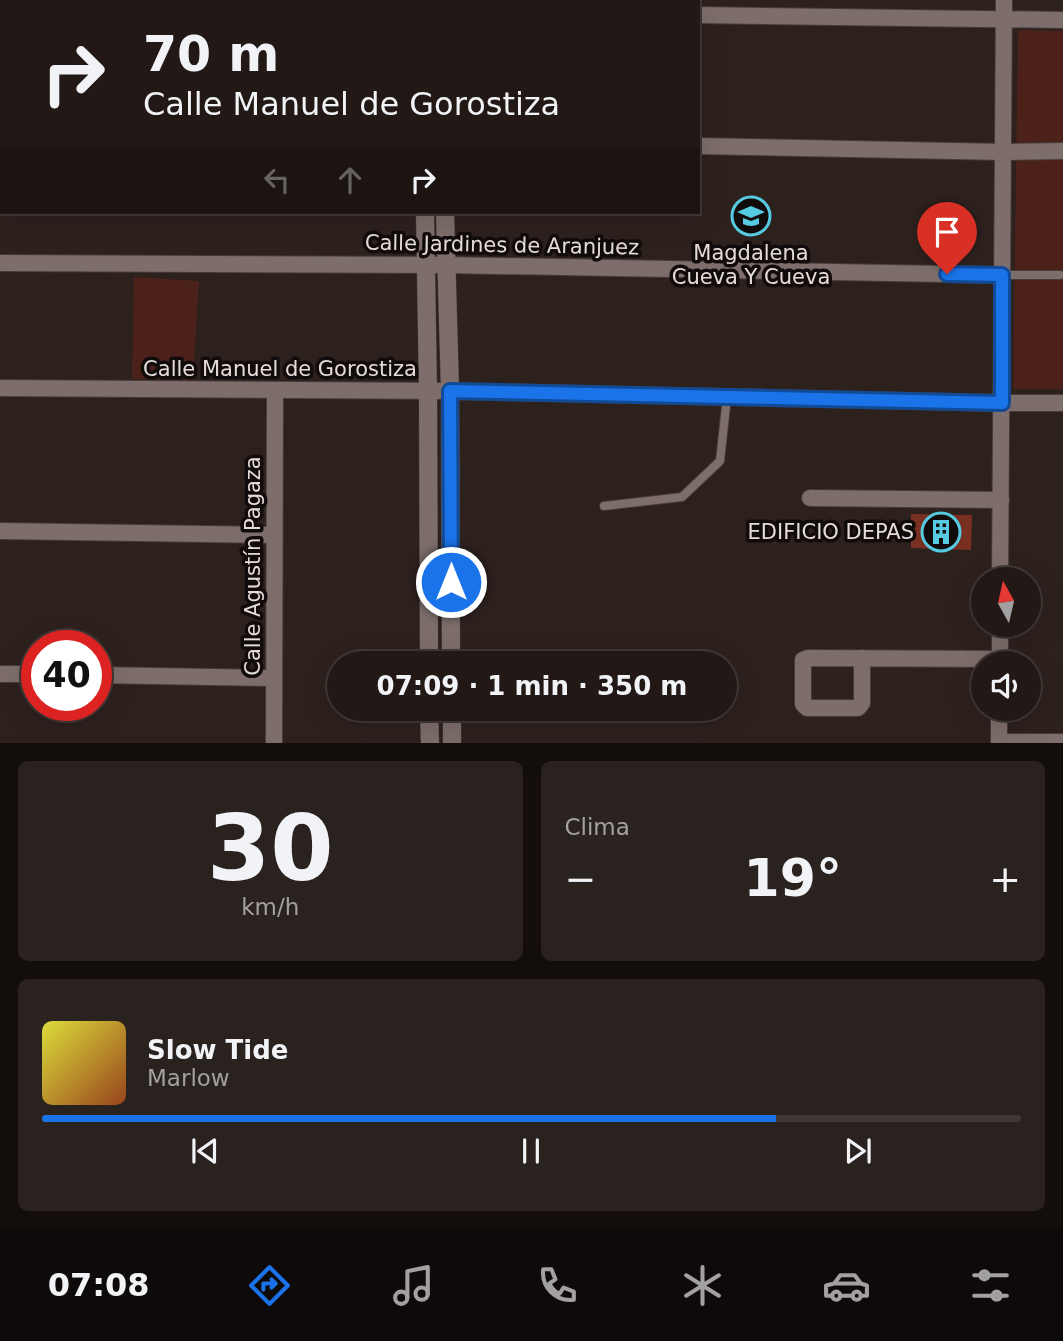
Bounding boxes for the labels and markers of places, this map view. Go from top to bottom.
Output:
school or university icon: Magdalena Cueva Y Cueva [730,195,772,237]
pin [917,202,977,274]
place label: Magdalena Cueva Y Cueva [672,241,830,289]
building icon: EDIFICIO DEPAS [920,511,962,553]
place label: EDIFICIO DEPAS [748,520,914,544]

